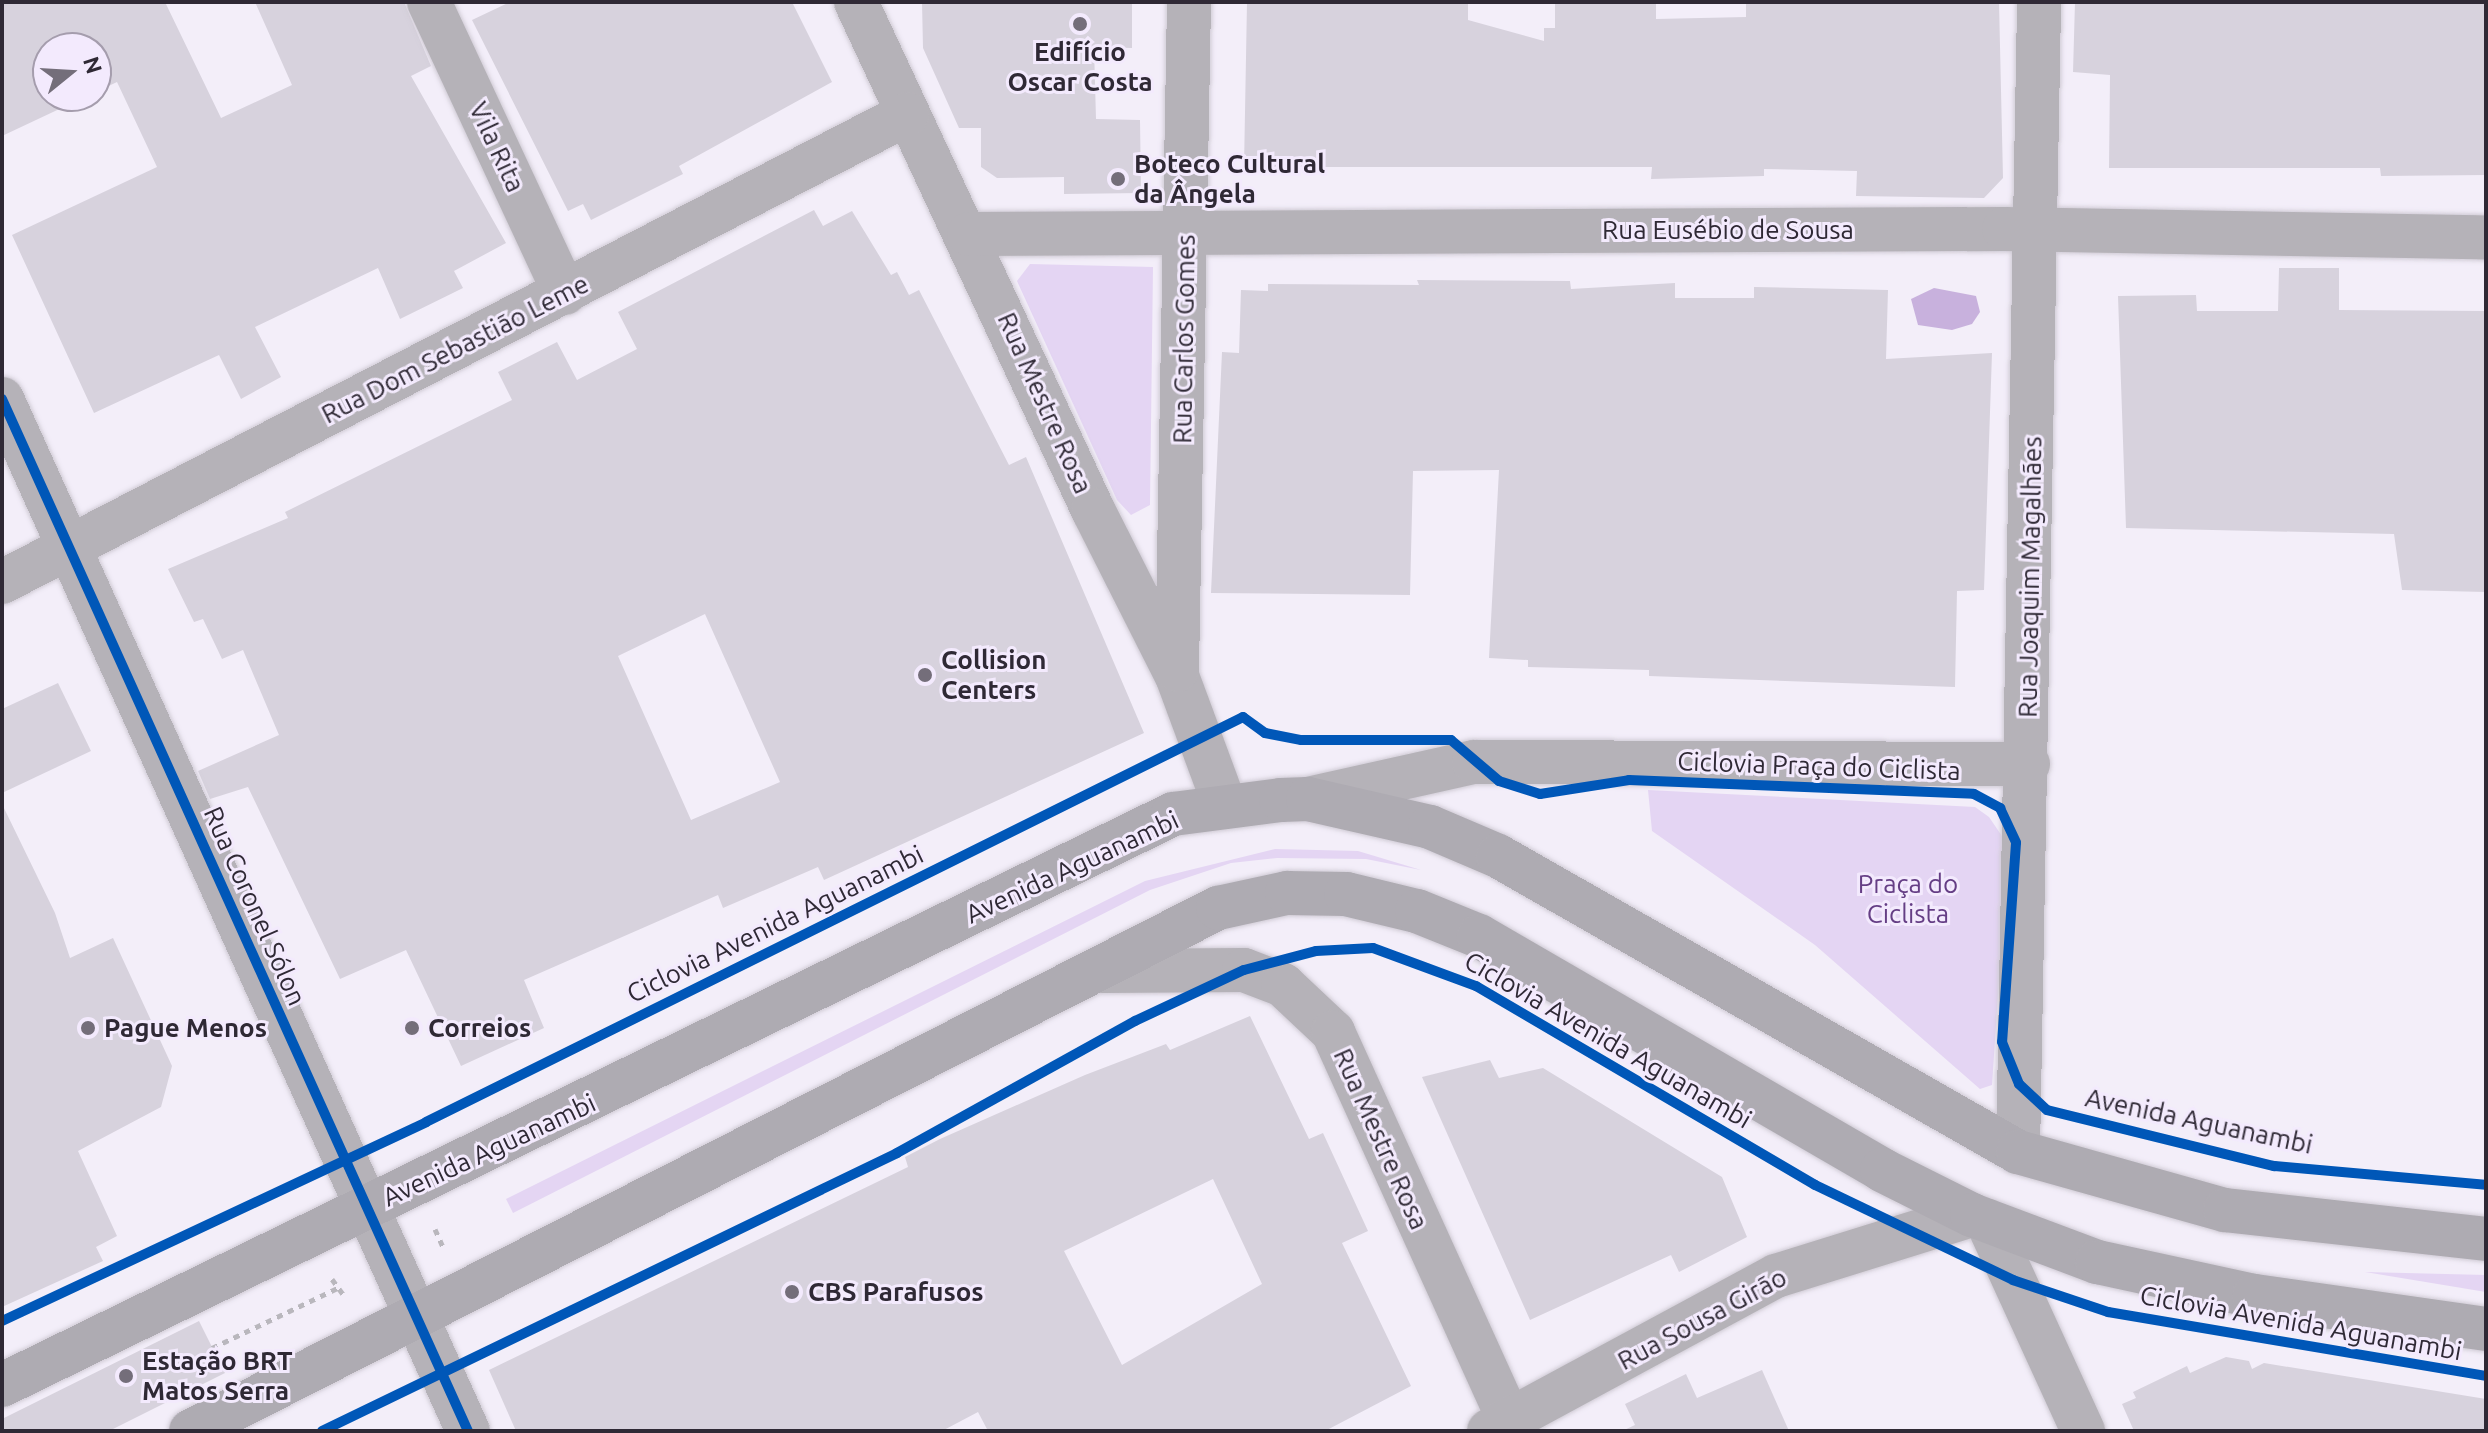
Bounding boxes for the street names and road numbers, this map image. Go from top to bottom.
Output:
street label: Vila Rita [463,97,531,197]
street label: Rua Eusébio de Sousa [1602,214,1854,246]
street label: Rua Carlos Gomes [1167,234,1201,444]
street label: Rua Dom Sebastião Leme [316,268,594,430]
street label: Rua Mestre Rosa [991,308,1099,498]
street label: Rua Joaquim Magalhães [2012,436,2048,718]
street label: Ciclovia Praça do Ciclista [1677,745,1961,787]
street label: Rua Coronel Sólon [197,802,313,1010]
street label: Avenida Aguanambi [961,804,1183,930]
street label: Ciclovia Avenida Aguanambi [622,839,928,1009]
street label: Ciclovia Avenida Aguanambi [1459,945,1757,1135]
street label: Rua Mestre Rosa [1327,1044,1435,1234]
street label: Avenida Aguanambi [2083,1082,2315,1160]
street label: Avenida Aguanambi [378,1087,600,1213]
street label: Rua Sousa Girão [1612,1261,1792,1377]
street label: Ciclovia Avenida Aguanambi [2138,1279,2464,1367]

